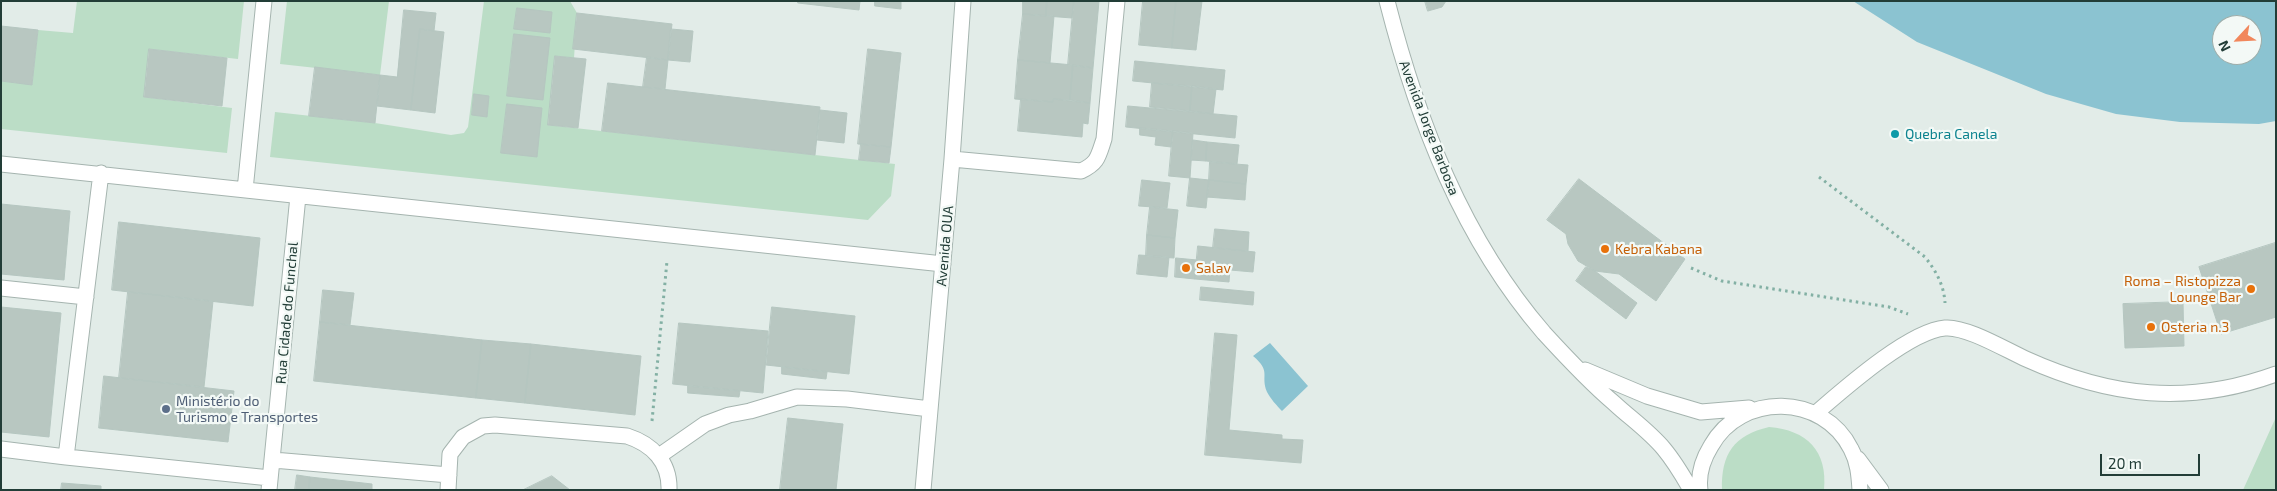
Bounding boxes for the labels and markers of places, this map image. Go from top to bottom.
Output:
place label: Quebra Canela [1905,126,1997,142]
marker: Quebra Canela [1889,128,1901,140]
place label: Kebra Kabana [1615,241,1702,257]
marker: Kebra Kabana [1599,243,1611,255]
place label: Salav [1196,260,1231,276]
marker: Salav [1180,262,1192,274]
place label: Roma – Ristopizza Lounge Bar [2124,273,2241,306]
marker: Roma – Ristopizza Lounge Bar [2245,283,2257,295]
place label: Osteria n.3 [2161,319,2229,335]
marker: Osteria n.3 [2145,321,2157,333]
place label: Ministério do Turismo e Transportes [176,393,318,426]
marker: Ministério do Turismo e Transportes [160,403,172,415]

